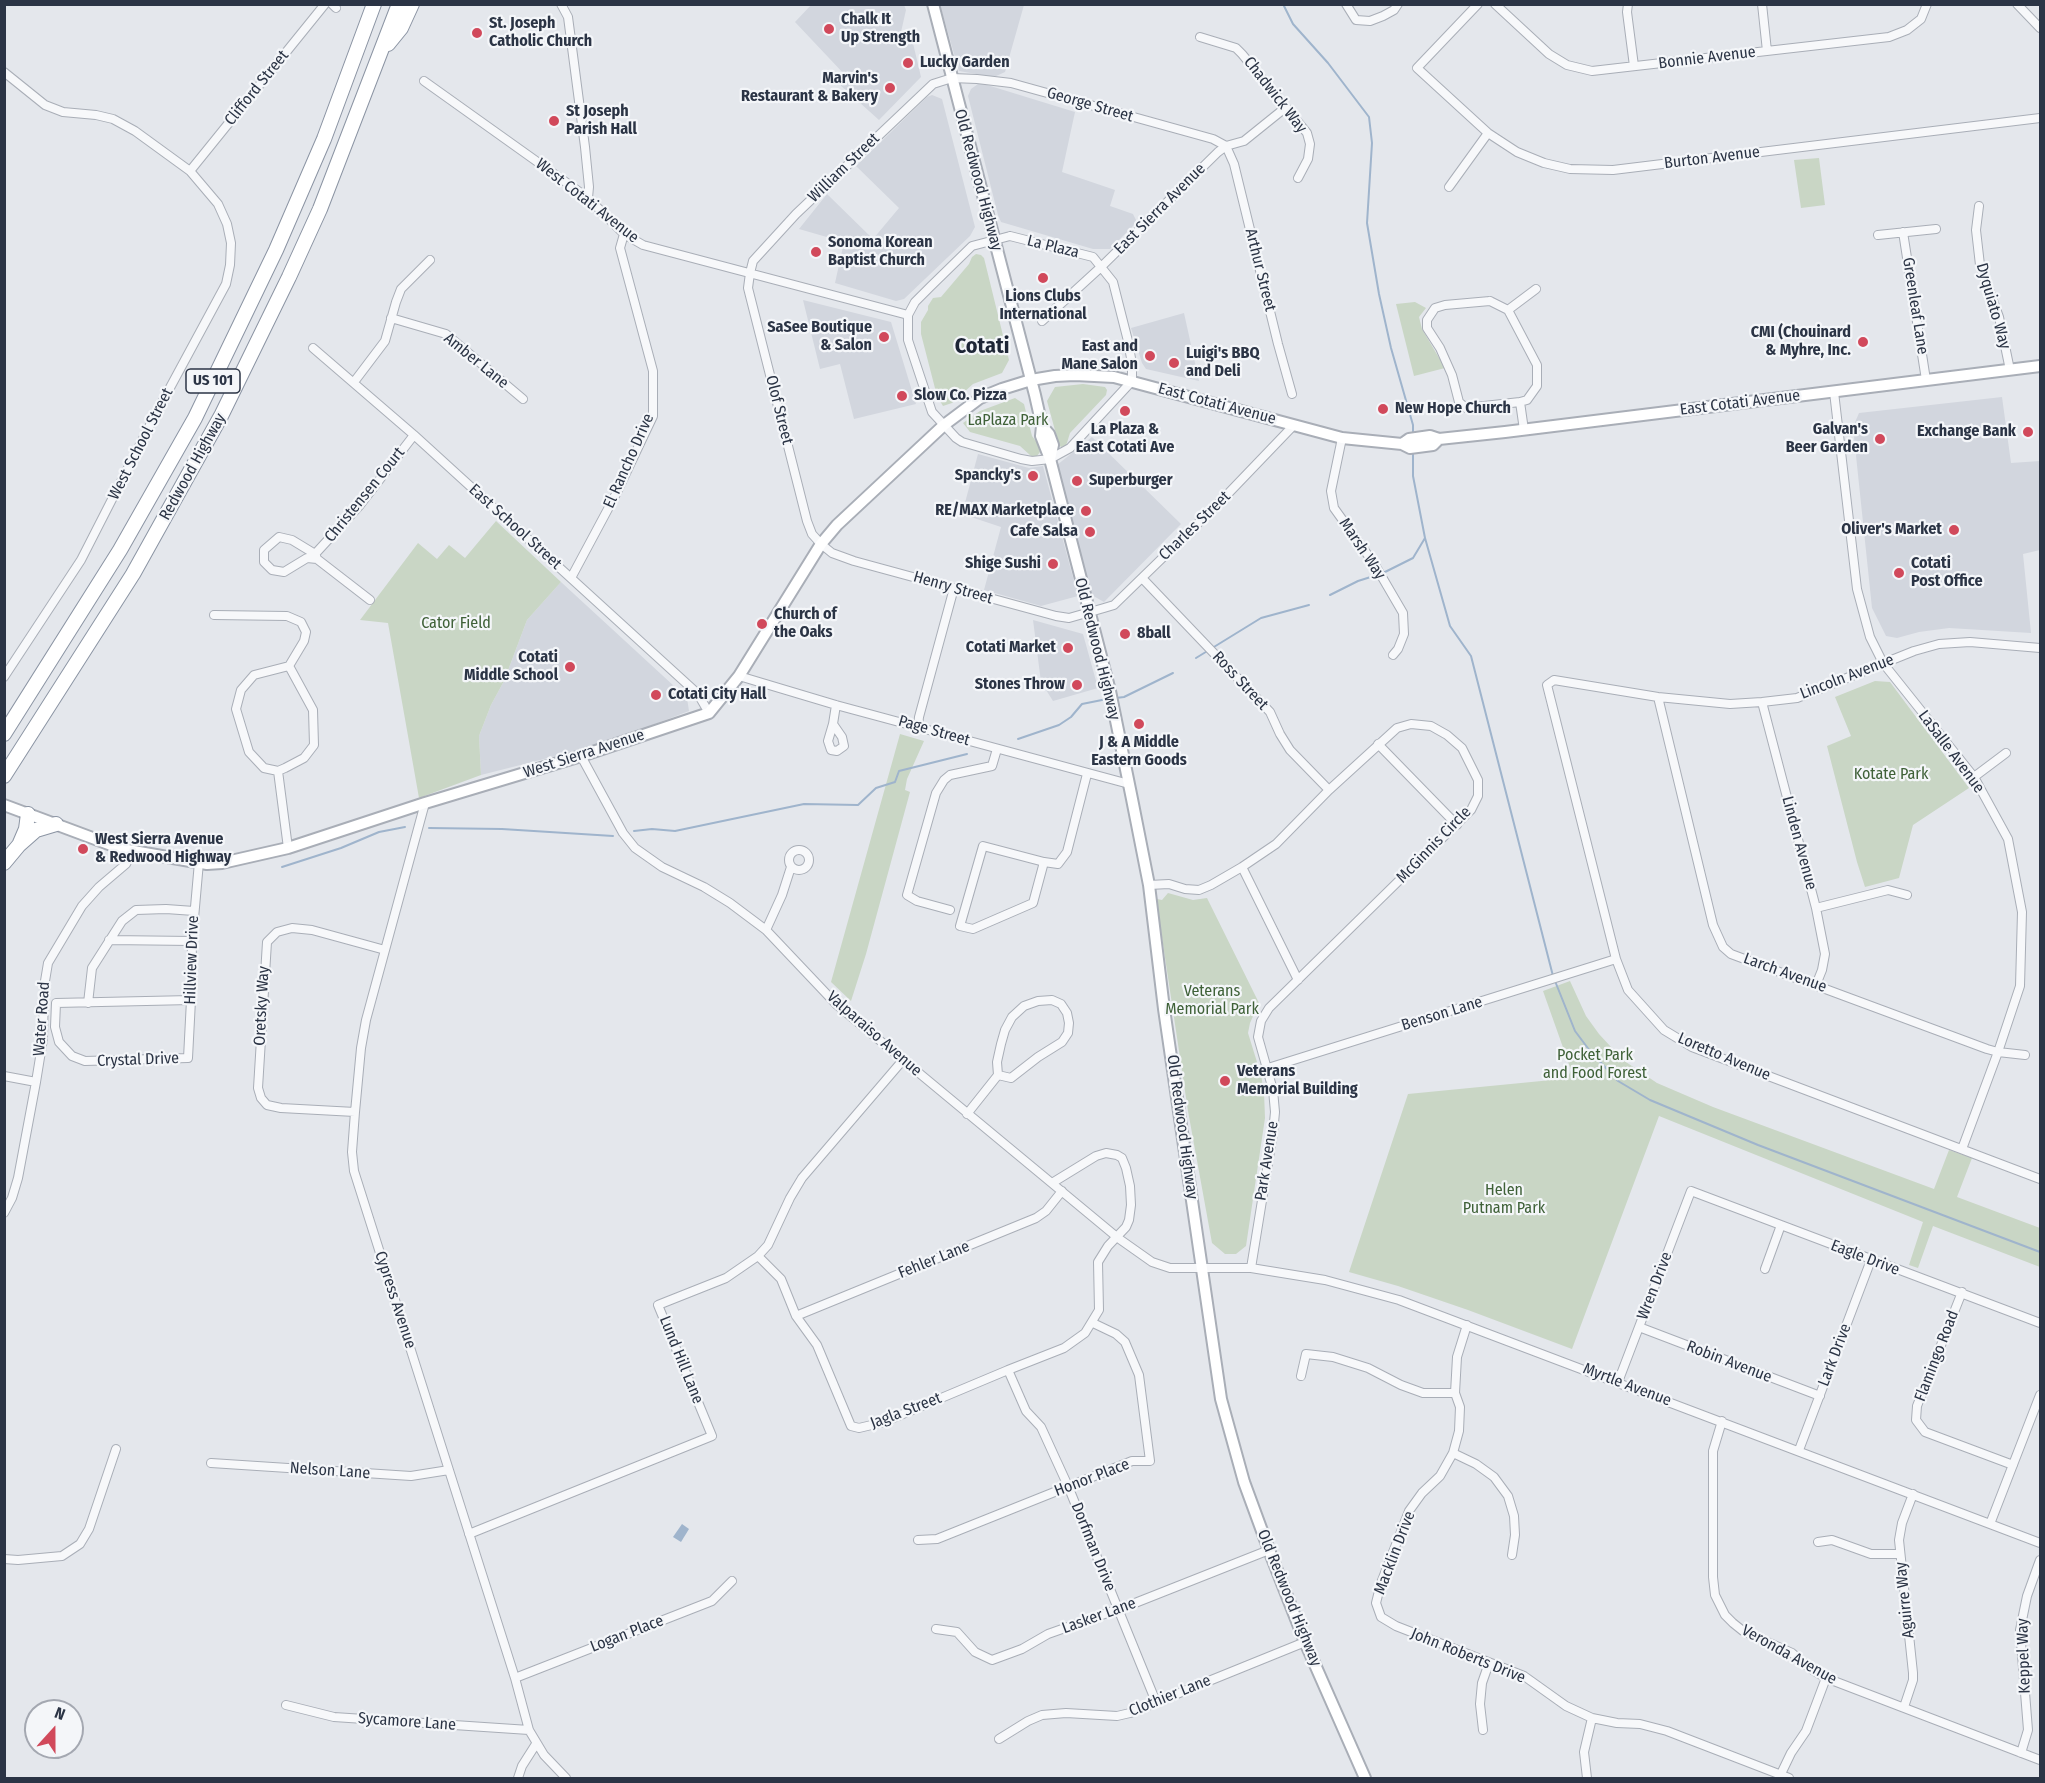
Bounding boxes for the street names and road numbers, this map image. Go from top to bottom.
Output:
street label: Bonnie Avenue [1657,43,1757,73]
street label: Clifford Street [221,47,293,129]
street label: Chadwick Way [1239,53,1311,137]
street label: George Street [1045,83,1135,127]
street label: Old Redwood Highway [950,107,1006,253]
street label: William Street [804,129,884,207]
street label: Burton Avenue [1663,143,1761,173]
street label: West Cotati Avenue [532,155,642,247]
street label: East Sierra Avenue [1110,159,1210,259]
street label: Arthur Street [1240,227,1280,313]
street label: La Plaza [1025,231,1081,263]
street label: Greenleaf Lane [1898,256,1932,356]
street label: Dyquiato Way [1972,261,2014,351]
street label: Amber Lane [440,329,512,393]
road number: US 101 [186,369,240,393]
street label: Olof Street [761,373,797,447]
street label: East Cotati Avenue [1156,379,1278,429]
street label: West School Street [105,385,177,503]
street label: East Cotati Avenue [1679,386,1801,420]
street label: Redwood Highway [156,410,230,524]
street label: El Rancho Drive [600,411,658,511]
street label: Christensen Court [321,444,409,546]
street label: East School Street [465,480,565,574]
street label: Charles Street [1155,487,1235,565]
street label: Marsh Way [1335,515,1389,583]
street label: Henry Street [911,567,995,609]
street label: Old Redwood Highway [1070,576,1124,722]
street label: Ross Street [1208,648,1272,714]
street label: Lincoln Avenue [1797,650,1897,704]
street label: LaSalle Avenue [1914,707,1988,797]
street label: Page Street [896,712,972,750]
street label: West Sierra Avenue [521,725,647,783]
street label: Linden Avenue [1777,794,1821,892]
street label: McGinnis Circle [1393,803,1475,887]
street label: Hillview Drive [181,915,203,1005]
street label: Larch Avenue [1741,949,1829,997]
street label: Oretsky Way [250,966,274,1046]
street label: Water Road [30,981,54,1057]
street label: Valparaiso Avenue [823,988,925,1080]
street label: Benson Lane [1399,993,1485,1035]
street label: Loretto Avenue [1675,1029,1773,1085]
street label: Crystal Drive [97,1049,179,1071]
street label: Old Redwood Highway [1162,1053,1202,1201]
street label: Park Avenue [1251,1120,1283,1202]
street label: Eagle Drive [1828,1236,1902,1280]
street label: Fehler Lane [895,1237,973,1283]
street label: Cypress Avenue [370,1249,420,1351]
street label: Wren Drive [1633,1249,1677,1323]
street label: Flamingo Road [1911,1308,1963,1404]
street label: Lund Hill Lane [655,1313,707,1407]
street label: Lark Drive [1814,1321,1856,1389]
street label: Robin Avenue [1684,1337,1774,1387]
street label: Myrtle Avenue [1580,1359,1674,1411]
street label: Jagla Street [868,1389,944,1433]
street label: Honor Place [1052,1455,1132,1501]
street label: Nelson Lane [289,1459,371,1483]
street label: Dorfman Drive [1066,1500,1120,1594]
street label: Macklin Drive [1370,1509,1420,1597]
street label: Old Redwood Highway [1253,1527,1325,1669]
street label: Aguirre Way [1891,1561,1919,1639]
street label: Lasker Lane [1059,1594,1139,1638]
street label: Logan Place [588,1611,666,1657]
street label: Keppel Way [2013,1618,2035,1694]
street label: Veronda Avenue [1738,1621,1840,1689]
street label: John Roberts Drive [1408,1624,1528,1688]
street label: Clothier Lane [1126,1671,1214,1721]
street label: Sycamore Lane [357,1709,457,1735]

